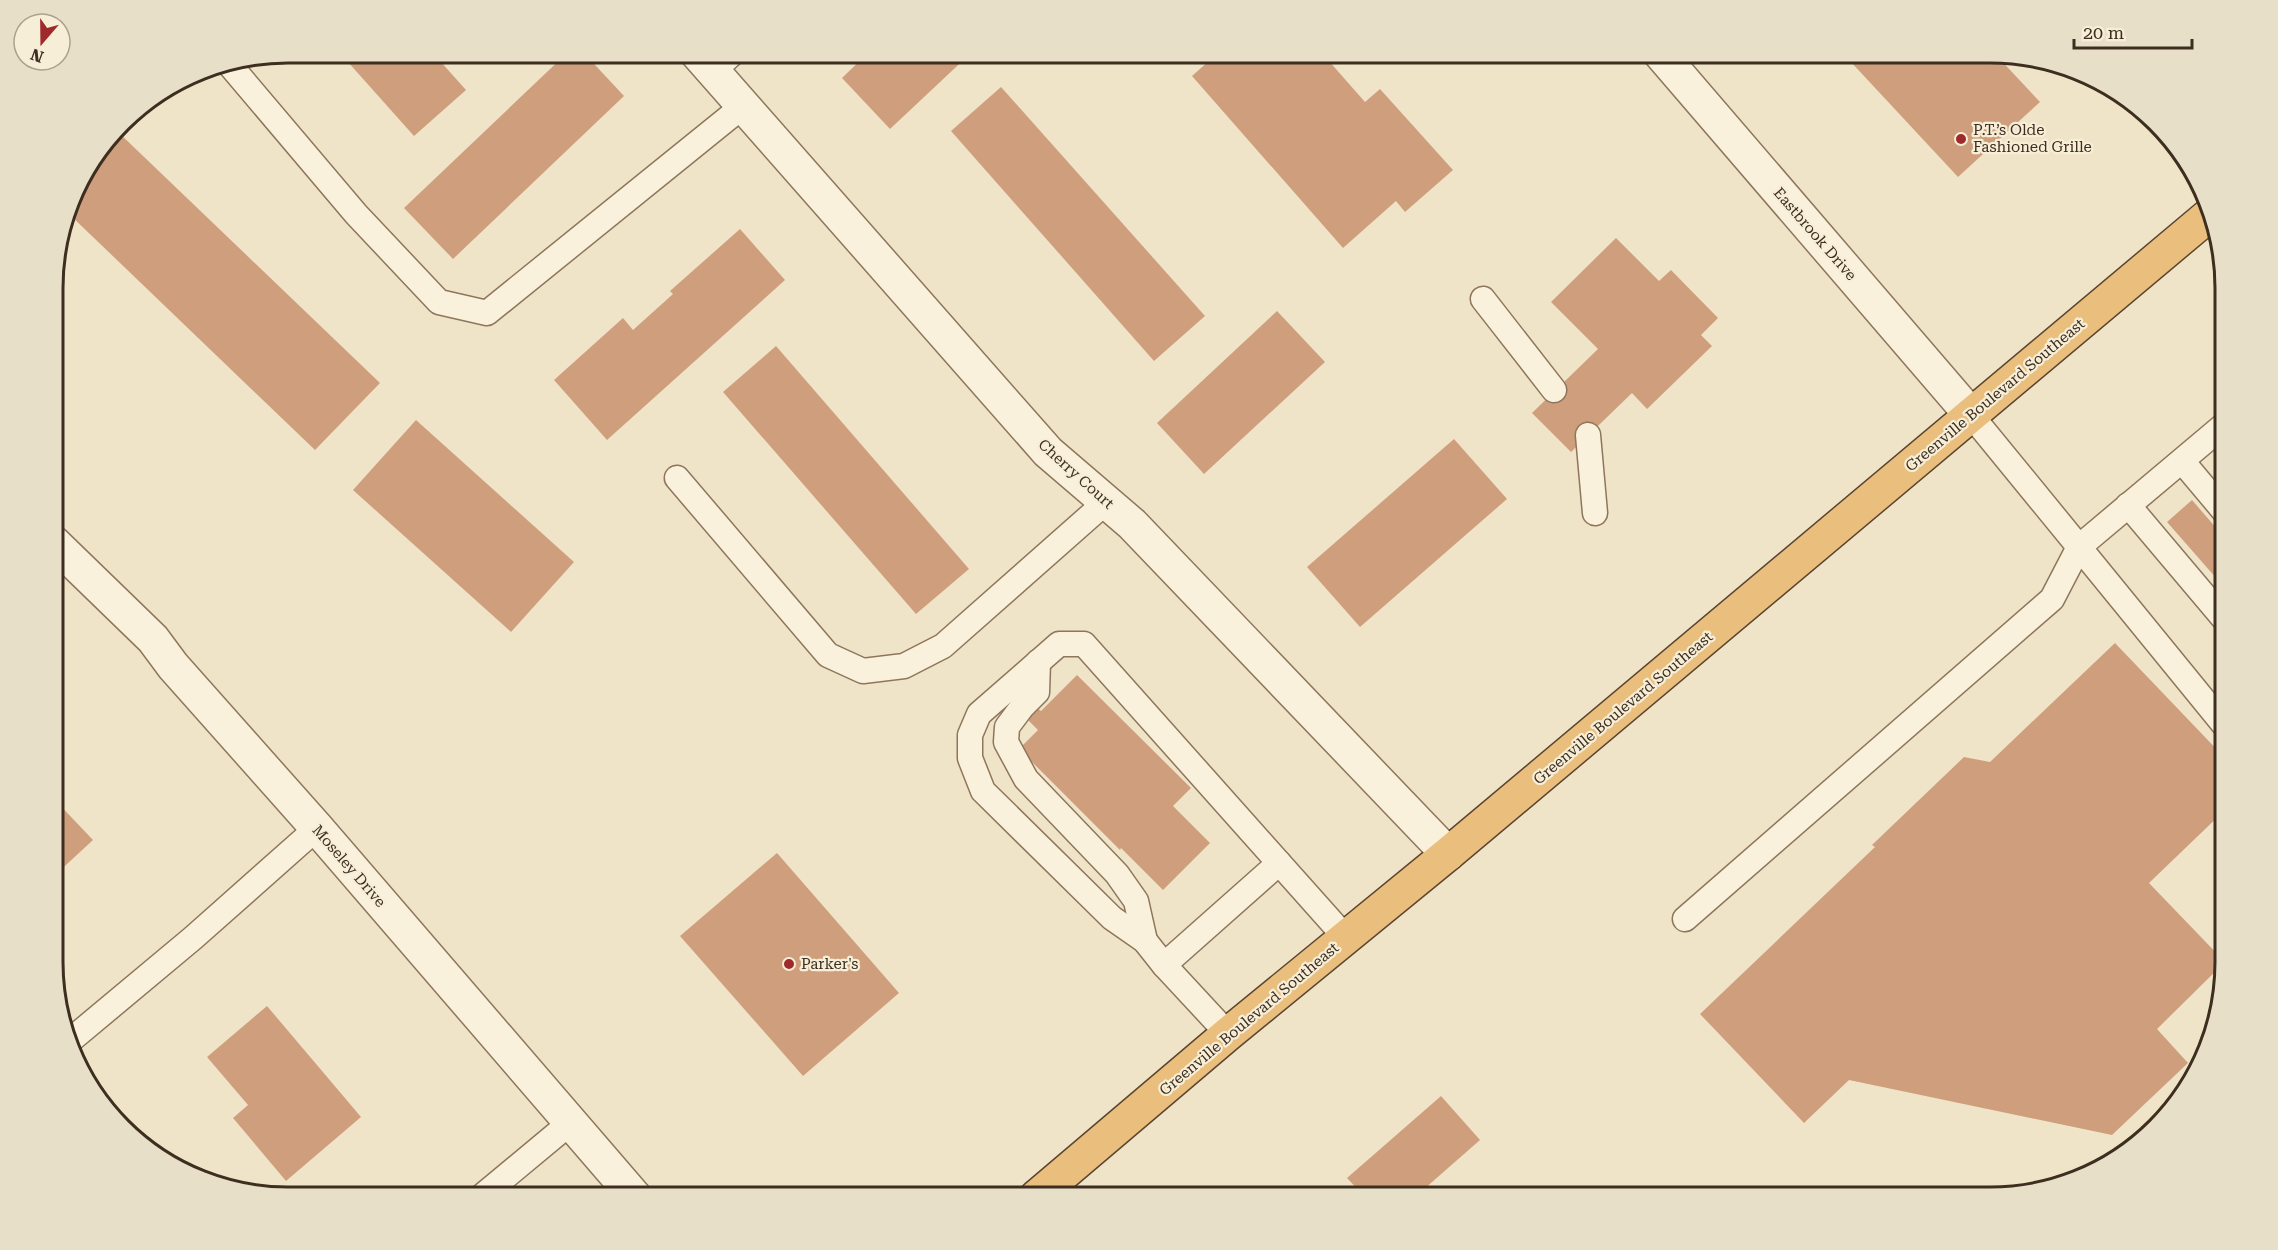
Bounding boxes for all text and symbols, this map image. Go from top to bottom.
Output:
north arrow [12,12,72,72]
scale bar [2074,12,2192,50]
text: 20 m [2083,22,2124,43]
text: N [28,45,46,67]
place label: P.T.’s Olde Fashioned Grille [1973,121,2092,156]
marker: P.T.’s Olde Fashioned Grille [1954,132,1968,146]
street label: Eastbrook Drive [1770,184,1860,284]
street label: Greenville Boulevard Southeast [1902,314,2089,475]
street label: Cherry Court [1035,435,1118,513]
street label: Greenville Boulevard Southeast [1530,627,1717,788]
street label: Moseley Drive [308,821,390,911]
street label: Greenville Boulevard Southeast [1156,938,1343,1099]
place label: Parker's [801,955,858,973]
marker: Parker's [782,957,796,971]

